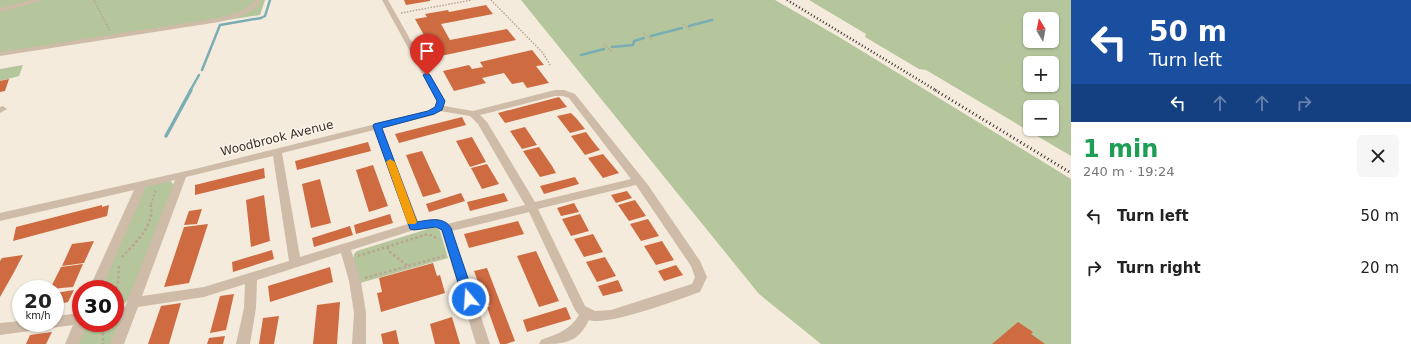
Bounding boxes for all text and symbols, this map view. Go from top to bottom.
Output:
north arrow [1023,12,1059,48]
map controls [1023,12,1059,136]
text: 50 m [1149,15,1227,48]
icon: left [1083,16,1135,68]
pin [410,34,444,75]
icon: arrive [416,40,438,62]
text: Turn left [1149,49,1222,70]
button: + [1023,56,1059,92]
icon: left [1167,92,1189,114]
icon: ahead [1209,92,1231,114]
icon: ahead [1251,92,1273,114]
icon: right [1293,92,1315,114]
button: − [1023,100,1059,136]
street label: Woodbrook Avenue [219,117,335,159]
text: 1 min [1083,135,1158,163]
button: close [1357,135,1399,177]
text: 240 m · 19:24 [1083,164,1174,179]
icon: left [1083,205,1105,227]
text: Turn left [1117,207,1189,225]
text: 50 m [1361,207,1399,225]
icon: right [1083,257,1105,279]
text: Turn right [1117,259,1201,277]
text: 20 m [1361,259,1399,277]
position arrow [448,278,490,320]
speed limit sign: 30 [72,280,124,332]
text: 20 [24,289,52,313]
text: km/h [25,310,51,321]

